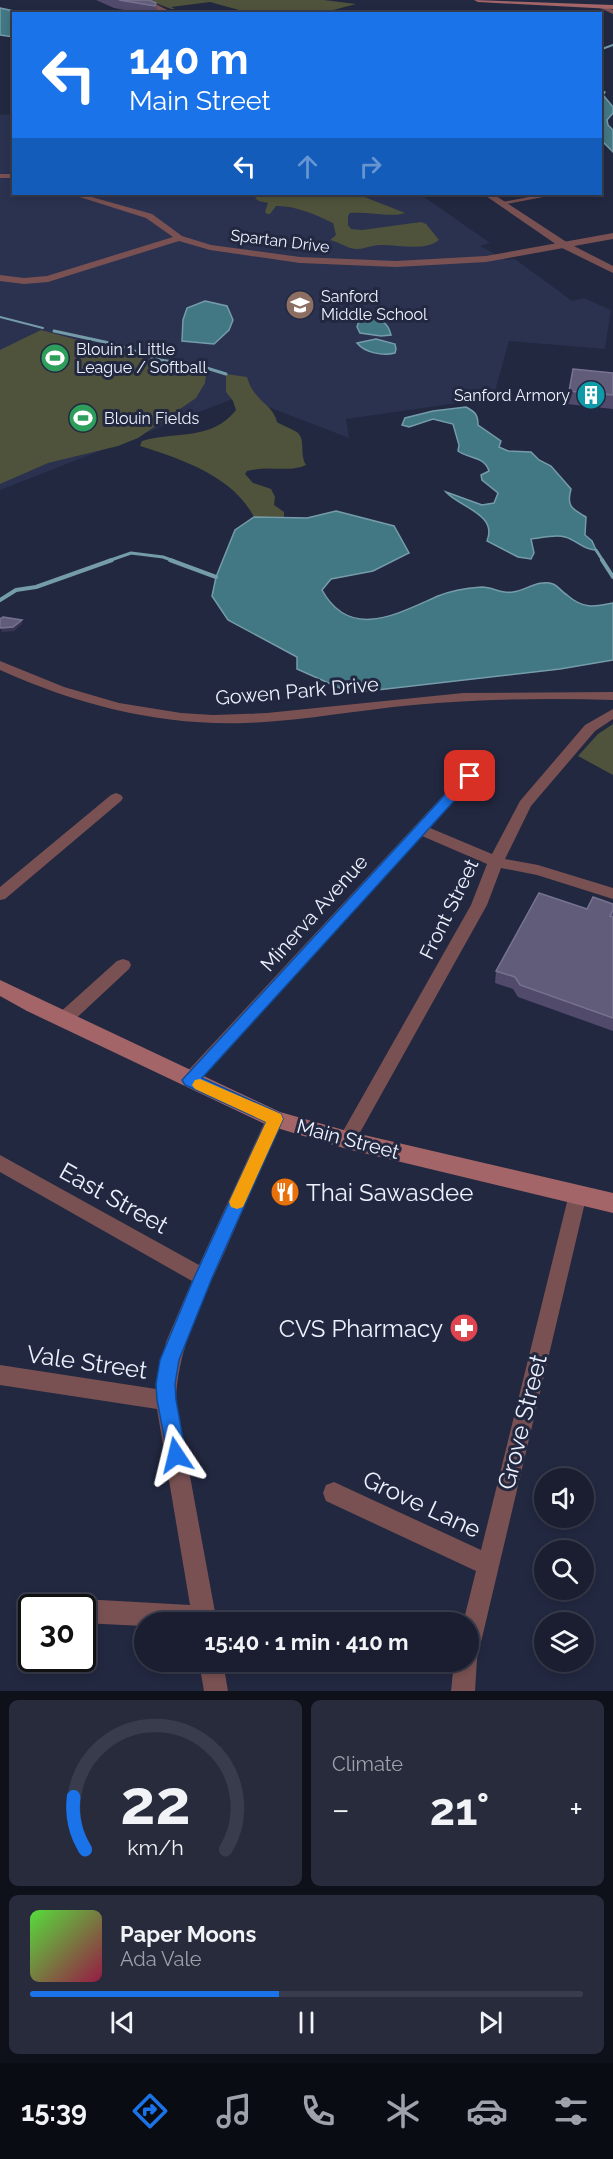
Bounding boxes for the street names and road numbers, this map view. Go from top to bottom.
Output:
street label: Spartan Drive [229,226,331,256]
street label: Gowen Park Drive [214,672,380,710]
street label: Minerva Avenue [255,850,373,976]
street label: Front Street [414,855,484,963]
street label: Main Street [294,1114,402,1164]
street label: East Street [55,1156,173,1240]
street label: Vale Street [25,1339,149,1385]
street label: Grove Street [491,1351,553,1493]
street label: Grove Lane [358,1464,486,1544]

